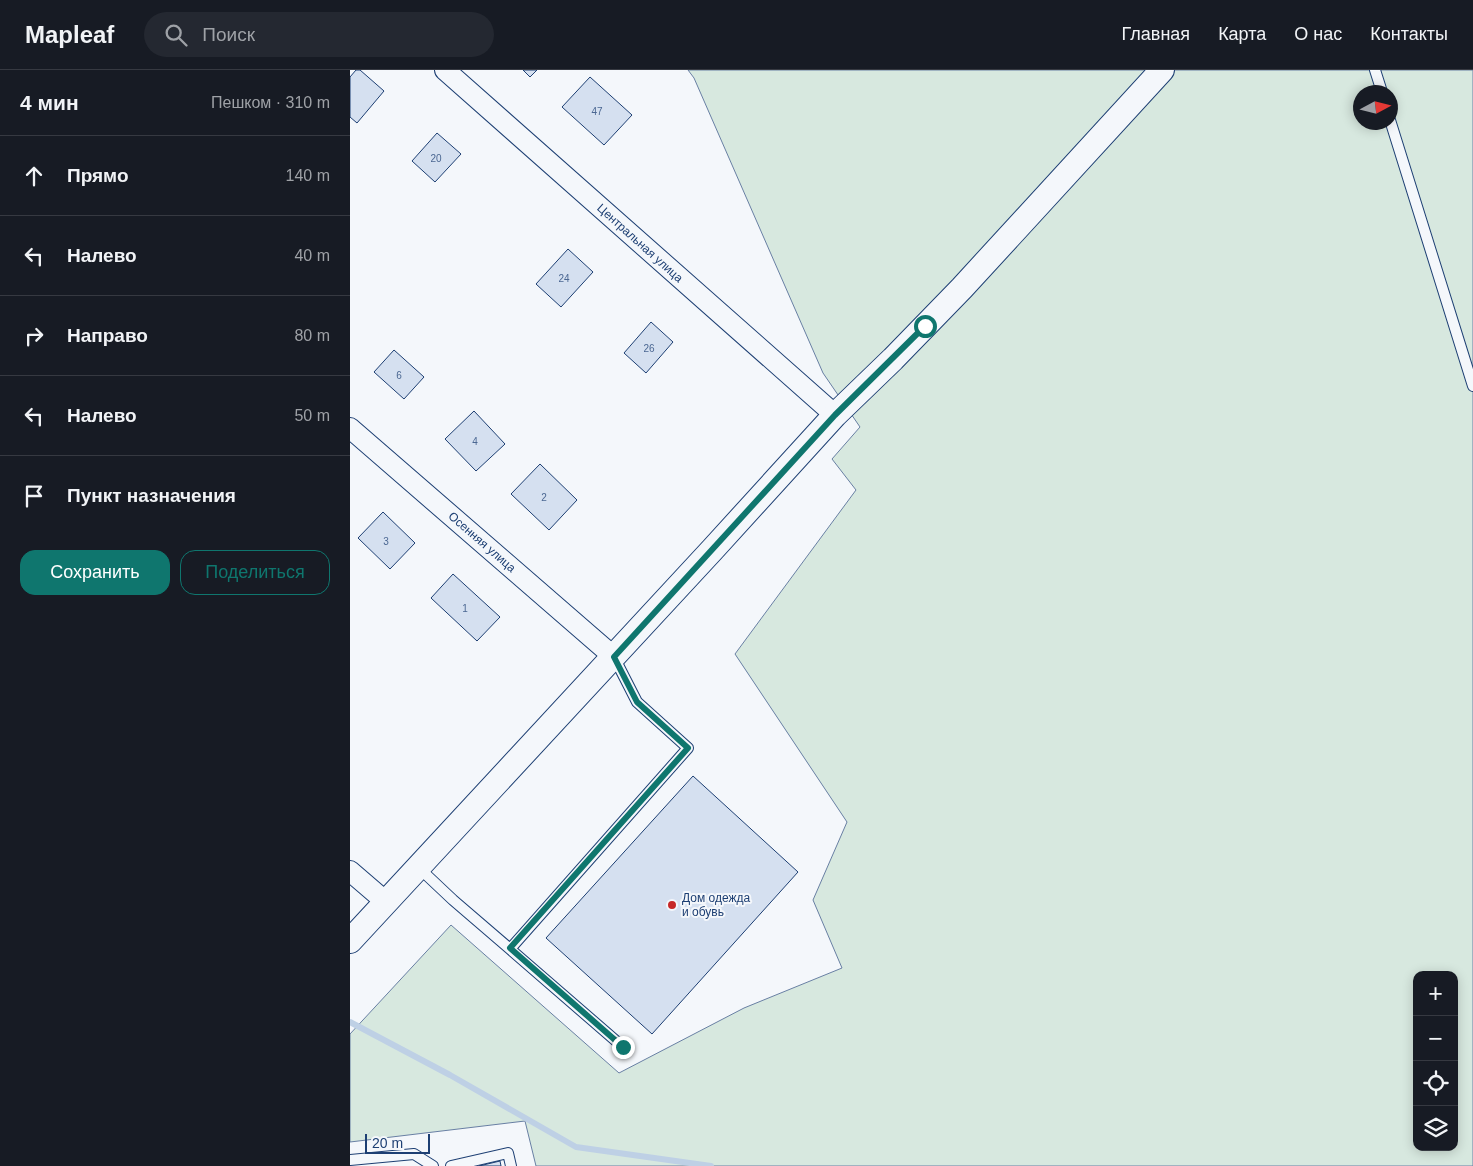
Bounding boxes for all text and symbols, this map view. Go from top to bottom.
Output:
search box [144,12,494,57]
text: Mapleaf [25,21,114,48]
icon: search [162,21,190,49]
text: Поиск [202,24,255,45]
text: Главная [1122,24,1190,44]
text: Карта [1218,24,1266,44]
text: О нас [1294,24,1342,44]
text: Контакты [1370,24,1448,44]
north arrow [1353,85,1398,130]
text: 4 мин [20,91,79,114]
text: Пешком · 310 m [211,94,330,111]
house number: 47 [591,106,603,117]
house number: 20 [430,153,442,164]
icon: ahead [20,162,48,190]
text: Прямо [67,165,129,186]
text: 140 m [286,167,330,184]
street label: Центральная улица [594,201,686,285]
icon: left [20,242,48,270]
text: Налево [67,245,137,266]
text: 40 m [294,247,330,264]
house number: 24 [558,273,570,284]
route start [914,315,937,338]
icon: right [20,322,48,350]
text: Направо [67,325,148,346]
text: 80 m [294,327,330,344]
house number: 26 [643,343,655,354]
house number: 6 [396,370,402,381]
icon: left [20,402,48,430]
text: Налево [67,405,137,426]
text: 50 m [294,407,330,424]
house number: 4 [472,436,478,447]
icon: arrive [20,482,48,510]
text: Пункт назначения [67,485,236,506]
house number: 2 [541,492,547,503]
street label: Осенняя улица [445,509,519,575]
house number: 3 [383,536,389,547]
button: Сохранить [20,550,170,595]
button: Поделиться [180,550,330,595]
house number: 1 [462,603,468,614]
place label: Дом одежда и обувь [682,891,751,919]
marker: Дом одежда и обувь [666,899,678,911]
map controls [1413,971,1458,1151]
button: + [1413,971,1458,1016]
button: − [1413,1016,1458,1061]
route end [612,1036,635,1059]
button: locate [1413,1061,1458,1106]
button: layers [1413,1106,1458,1151]
scale bar [365,1131,430,1154]
text: 20 m [372,1135,403,1151]

